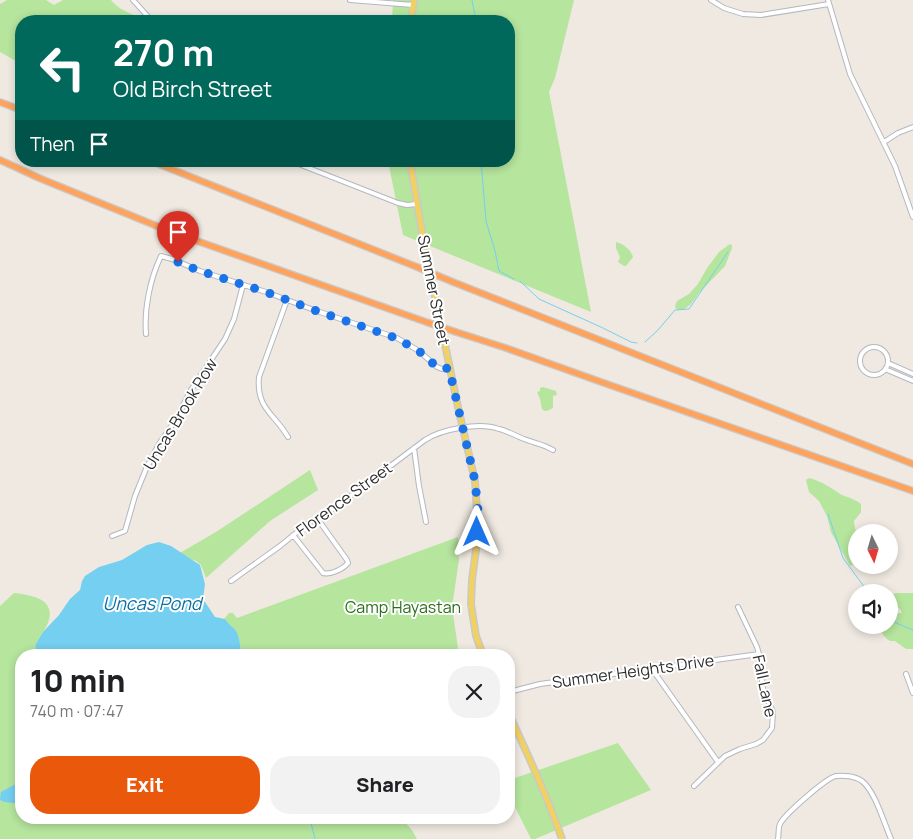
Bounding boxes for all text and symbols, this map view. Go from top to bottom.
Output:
text: 270 m [113,29,214,77]
icon: left [30,35,95,100]
text: Old Birch Street [113,74,272,104]
icon: arrive [85,130,113,158]
text: Then [30,131,75,157]
pin [157,211,199,262]
icon: arrive [164,218,192,246]
street label: Summer Street [413,233,455,347]
street label: Uncas Brook Row [138,354,222,474]
street label: Florence Street [292,457,396,541]
position arrow [450,505,502,557]
north arrow [848,524,898,574]
map controls [848,524,898,634]
button: sound [848,584,898,634]
water label: Uncas Pond [103,591,204,615]
park label: Camp Hayastan [345,596,461,618]
street label: Summer Heights Drive [551,649,715,693]
street label: Fall Lane [748,653,782,719]
text: 10 min [30,660,125,701]
button: close [448,666,500,718]
text: 740 m · 07:47 [30,700,123,722]
button: Exit [30,756,260,814]
button: Share [270,756,500,814]

